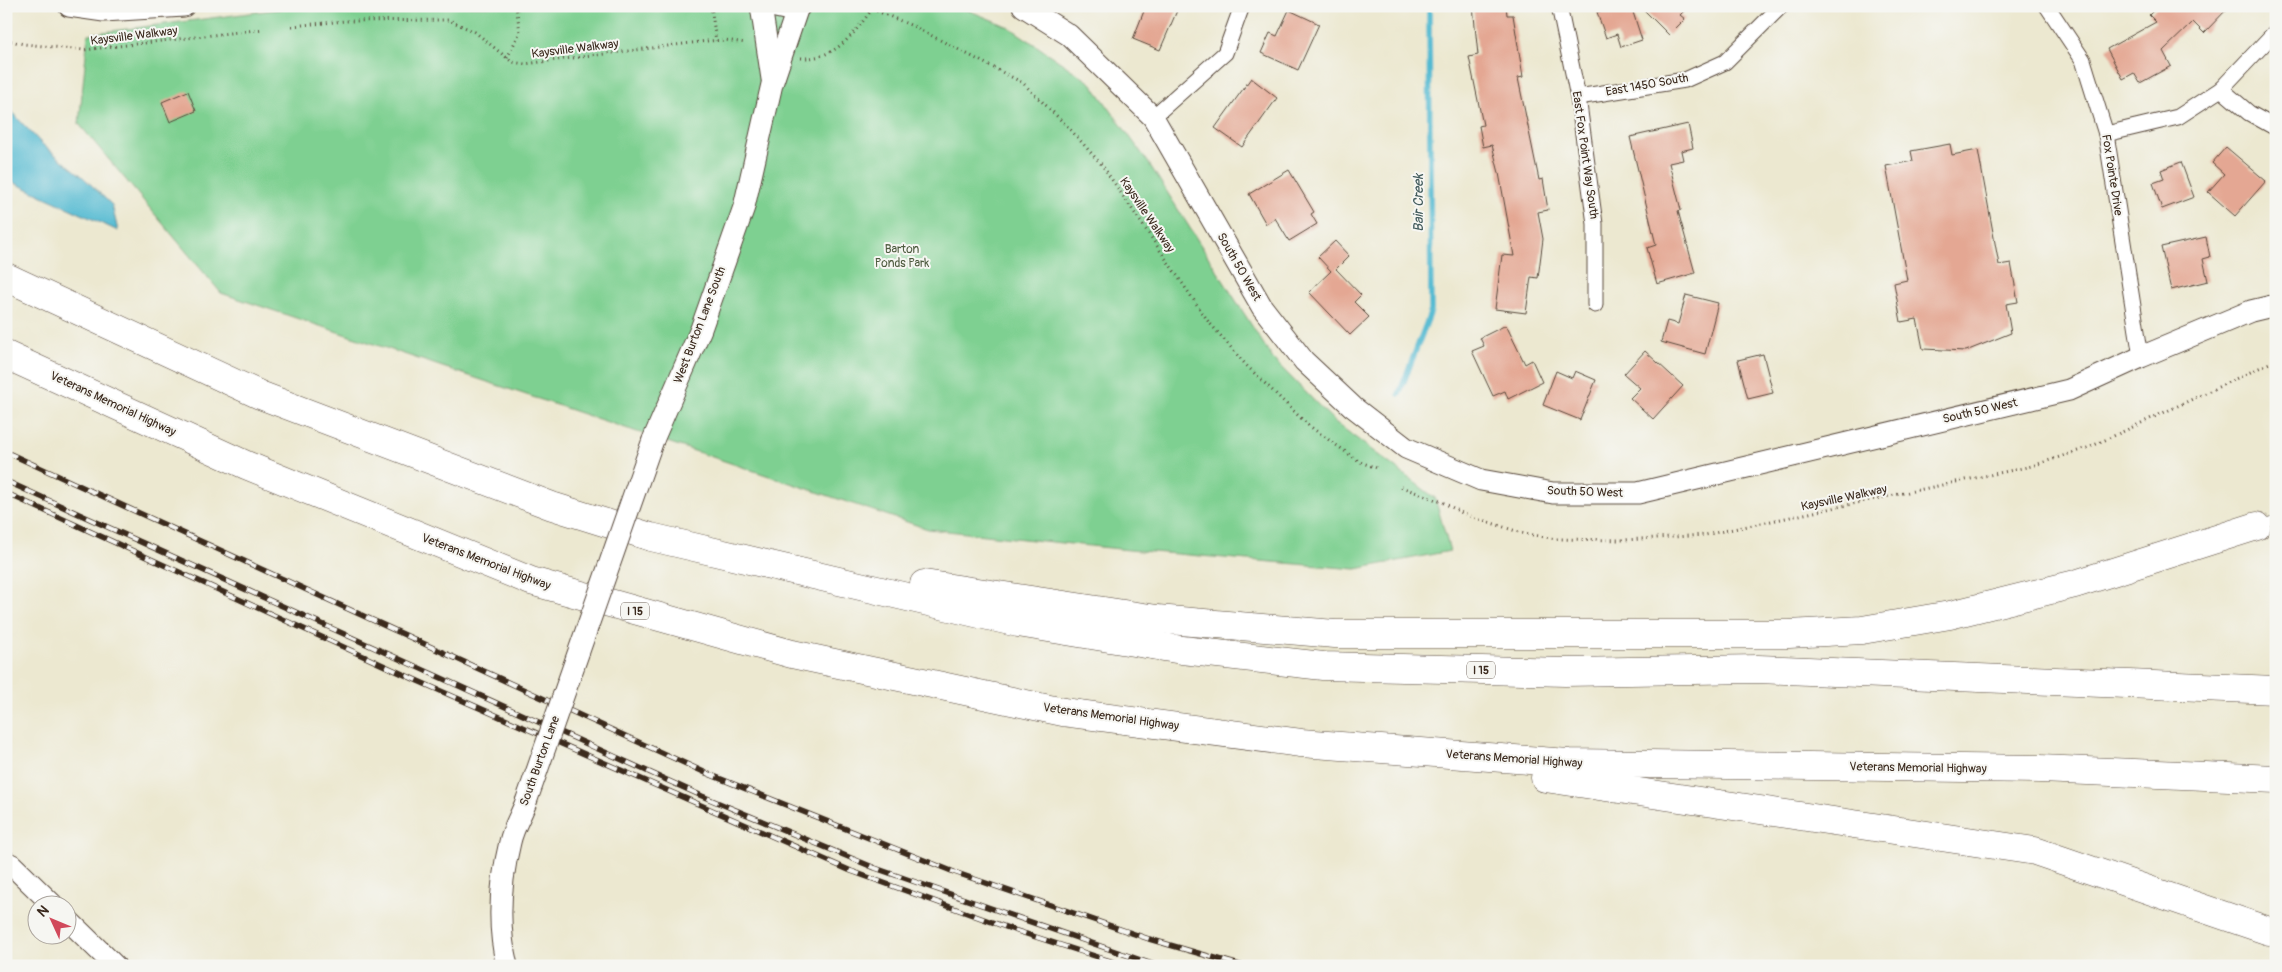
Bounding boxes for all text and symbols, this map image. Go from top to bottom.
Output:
street label: Kaysville Walkway [90,23,178,49]
street label: Kaysville Walkway [531,36,619,62]
street label: East 1450 South [1605,70,1690,100]
street label: East Fox Point Way South [1569,90,1601,220]
street label: Fox Pointe Drive [2098,133,2126,217]
water label: Bair Creek [1410,173,1427,232]
street label: Kaysville Walkway [1116,175,1178,255]
street label: South 50 West [1213,230,1265,304]
park label: Barton Ponds Park [875,242,929,271]
street label: West Burton Lane South [671,264,729,386]
street label: Veterans Memorial Highway [48,368,178,440]
street label: South 50 West [1941,395,2019,427]
street label: Kaysville Walkway [1800,482,1888,514]
street label: South 50 West [1547,483,1624,501]
street label: Veterans Memorial Highway [419,530,553,594]
road number: I 15 [621,602,649,620]
road number: I 15 [1467,662,1495,678]
street label: Veterans Memorial Highway [1042,700,1180,734]
street label: South Burton Lane [517,714,563,808]
street label: Veterans Memorial Highway [1445,747,1583,771]
street label: Veterans Memorial Highway [1849,759,1987,777]
north arrow [28,894,78,944]
text: N [34,902,52,921]

